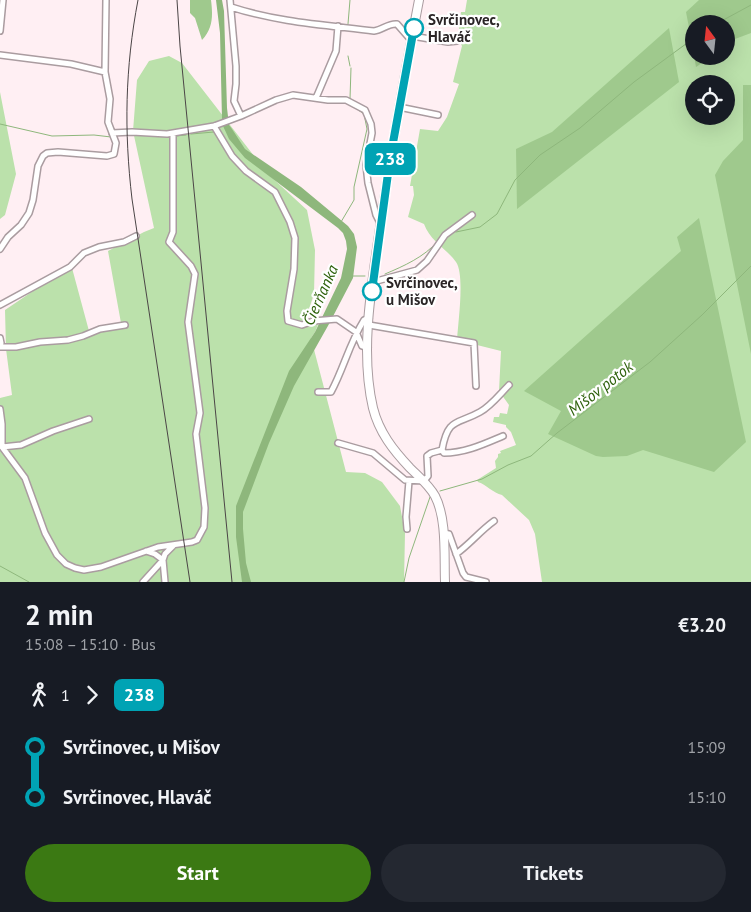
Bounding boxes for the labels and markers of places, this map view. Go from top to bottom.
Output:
place label: Svrčinovec, Hlaváč [428,10,500,46]
marker: Svrčinovec, Hlaváč [404,18,424,38]
place label: Svrčinovec, u Mišov [386,273,458,309]
marker: Svrčinovec, u Mišov [362,281,382,301]

